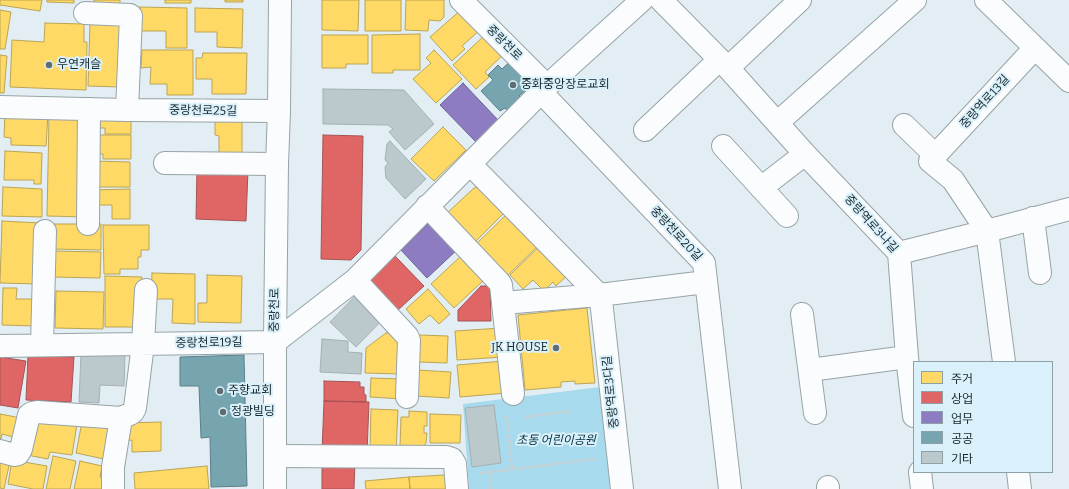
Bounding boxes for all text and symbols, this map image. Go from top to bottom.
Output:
street label: 중랑천로 [483,22,525,64]
place label: 우연캐슬 [57,58,101,72]
marker: 우연캐슬 [44,60,54,70]
street label: 중랑역로13길 [957,72,1013,132]
place label: 중화중앙장로교회 [521,78,609,92]
marker: 중화중앙장로교회 [508,80,518,90]
street label: 중랑천로25길 [169,103,237,119]
street label: 중랑역로3나길 [841,192,901,256]
street label: 중랑천로20길 [647,204,705,264]
street label: 중랑천로 [267,288,283,332]
street label: 중랑천로19길 [175,335,243,351]
place label: JK HOUSE [491,341,548,355]
marker: JK HOUSE [551,343,561,353]
street label: 중랑역로3다길 [600,355,622,429]
legend [913,361,1053,473]
text: 주거 [951,372,973,386]
place label: 주향교회 [228,384,272,398]
marker: 주향교회 [215,386,225,396]
text: 상업 [951,392,973,406]
place label: 정광빌딩 [231,405,275,419]
marker: 정광빌딩 [218,407,228,417]
text: 업무 [951,412,973,426]
text: 공공 [951,432,973,446]
park label: 초동 어린이공원 [516,434,596,448]
text: 기타 [951,452,973,466]

